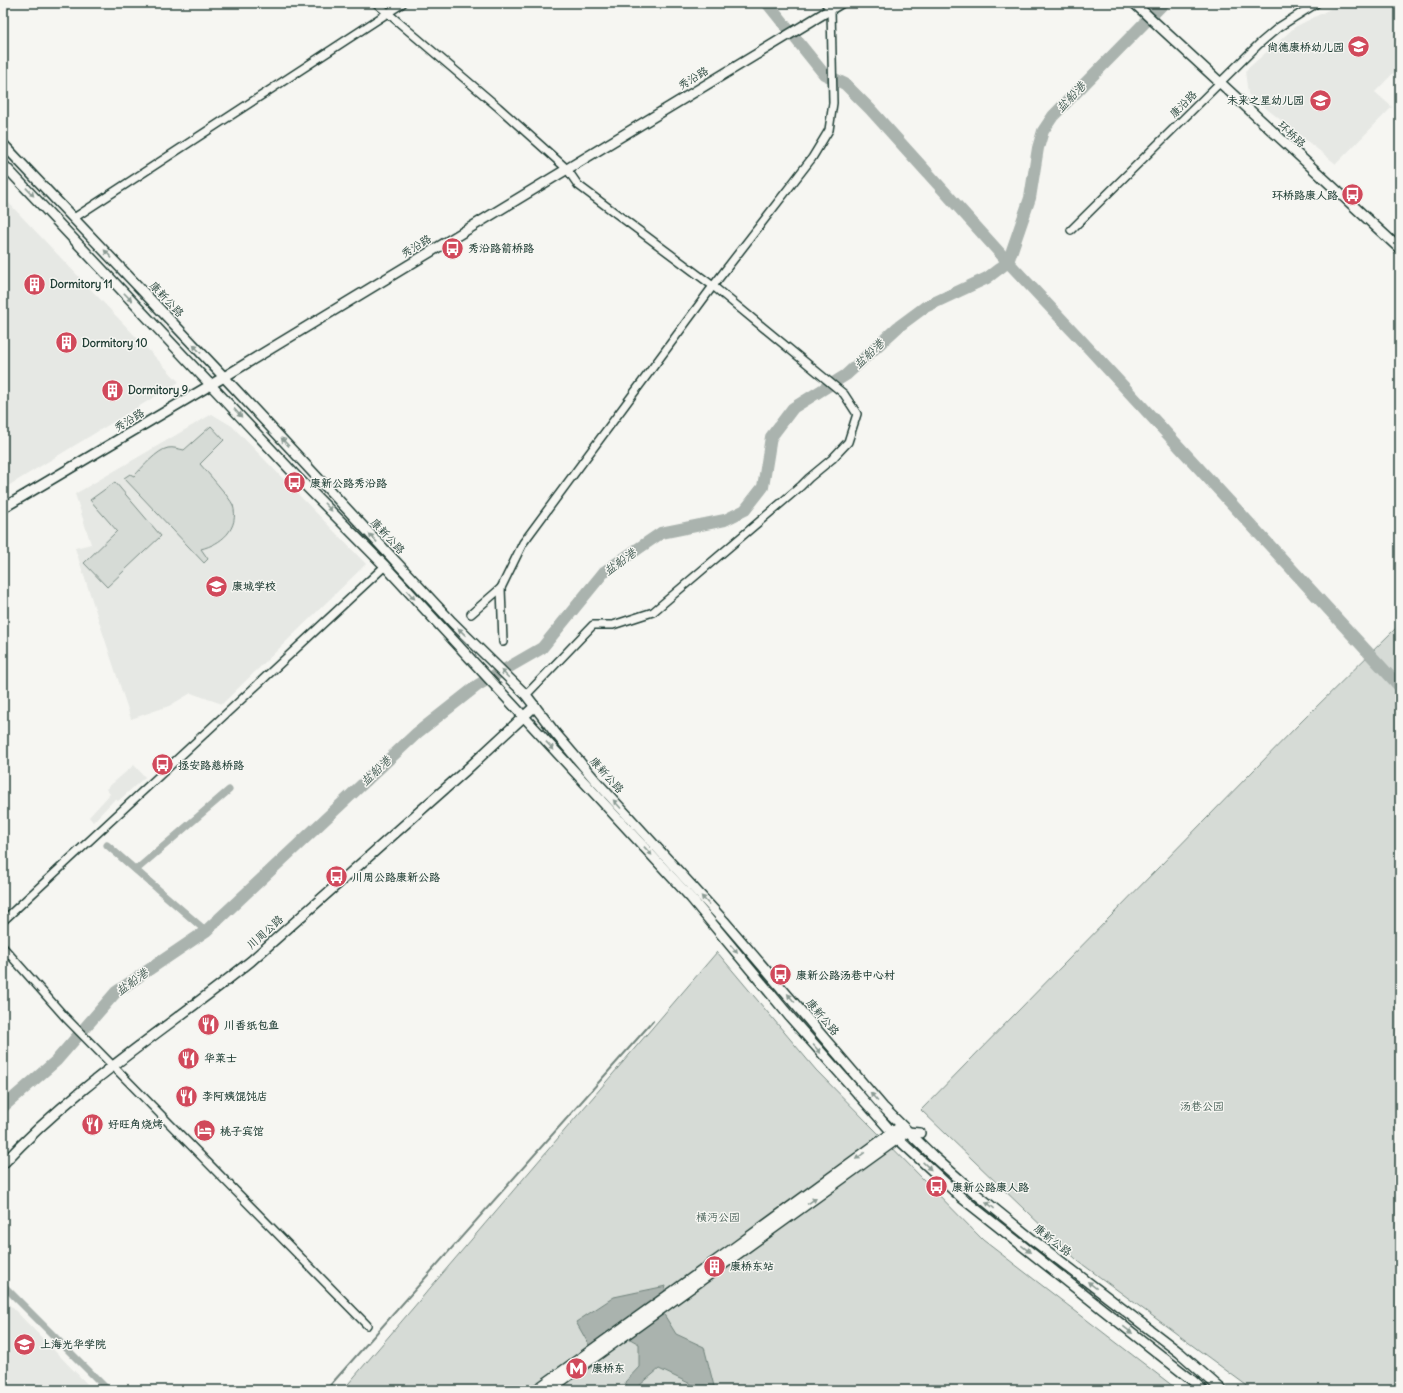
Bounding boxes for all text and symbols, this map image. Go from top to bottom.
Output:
school or university icon: 尚德康桥幼儿园 [1346,34,1372,60]
place label: 尚德康桥幼儿园 [1267,40,1344,54]
street label: 秀沿路 [675,64,711,92]
water label: 盐船港 [1053,78,1089,115]
street label: 康沿路 [1166,87,1200,121]
school or university icon: 未来之星幼儿园 [1307,87,1333,113]
place label: 未来之星幼儿园 [1227,93,1304,107]
street label: 环桥路 [1275,118,1309,150]
bus stop icon: 环桥路康人路 [1340,182,1366,208]
one-way arrow [25,187,34,197]
place label: 环桥路康人路 [1272,188,1338,202]
street label: 秀沿路 [398,232,434,260]
bus stop icon: 秀沿路箭桥路 [440,235,466,261]
place label: 秀沿路箭桥路 [468,241,534,255]
one-way arrow [104,250,113,259]
building icon: Dormitory 11 [21,271,47,297]
place label: Dormitory 11 [50,277,113,292]
street label: 康新公路 [147,278,187,320]
one-way arrow [123,292,133,302]
building icon: Dormitory 10 [54,330,80,356]
water label: 盐船港 [850,335,888,371]
place label: Dormitory 10 [82,336,147,351]
one-way arrow [193,344,202,354]
building icon: Dormitory 9 [99,377,125,403]
place label: Dormitory 9 [128,383,188,398]
street label: 秀沿路 [111,406,147,434]
one-way arrow [234,408,243,418]
one-way arrow [280,437,290,447]
bus stop icon: 康新公路秀沿路 [281,470,307,496]
place label: 康新公路秀沿路 [310,476,387,490]
one-way arrow [323,502,333,512]
street label: 康新公路 [368,515,408,557]
one-way arrow [368,533,377,543]
water label: 盐船港 [601,544,639,578]
school or university icon: 康城学校 [203,573,229,599]
place label: 康城学校 [232,579,276,593]
one-way arrow [407,590,416,600]
one-way arrow [457,627,467,637]
one-way arrow [500,669,510,679]
one-way arrow [546,740,555,751]
bus stop icon: 拯安路慈桥路 [149,752,175,778]
water label: 盐船港 [357,752,395,788]
street label: 康新公路 [587,754,627,796]
place label: 拯安路慈桥路 [178,758,244,772]
one-way arrow [613,799,622,809]
one-way arrow [643,847,652,856]
bus stop icon: 川周公路康新公路 [324,864,350,890]
place label: 川周公路康新公路 [352,870,440,884]
one-way arrow [700,895,710,905]
street label: 川周公路 [244,912,286,952]
one-way arrow [729,944,738,955]
bus stop icon: 康新公路汤巷中心村 [768,962,794,988]
water label: 盐船港 [113,964,151,998]
place label: 康新公路汤巷中心村 [796,968,895,982]
one-way arrow [786,993,795,1003]
street label: 康新公路 [803,996,843,1038]
restaurant icon: 川香纸包鱼 [196,1012,222,1038]
place label: 川香纸包鱼 [224,1018,279,1032]
one-way arrow [813,1043,822,1054]
restaurant icon: 华莱士 [176,1045,202,1071]
place label: 华莱士 [204,1051,237,1065]
restaurant icon: 李阿姨馄饨店 [173,1083,199,1109]
place label: 李阿姨馄饨店 [202,1089,268,1103]
one-way arrow [870,1092,879,1103]
park label: 汤巷公园 [1180,1099,1224,1113]
restaurant icon: 好旺角烧烤 [80,1111,106,1137]
place label: 好旺角烧烤 [108,1117,163,1131]
hotel icon: 桃子宾馆 [192,1118,218,1144]
place label: 桃子宾馆 [220,1124,264,1138]
one-way arrow [855,1151,866,1160]
one-way arrow [922,1161,932,1170]
bus stop icon: 康新公路康人路 [923,1174,949,1200]
place label: 康新公路康人路 [952,1180,1029,1194]
one-way arrow [806,1197,817,1205]
one-way arrow [985,1201,995,1210]
park label: 横沔公园 [696,1210,740,1224]
street label: 康新公路 [1031,1221,1075,1259]
one-way arrow [1021,1245,1032,1253]
building icon: 康桥东站 [701,1253,727,1279]
place label: 康桥东站 [730,1259,774,1273]
one-way arrow [1087,1281,1098,1290]
one-way arrow [1123,1325,1134,1334]
school or university icon: 上海光华学院 [12,1331,38,1357]
place label: 上海光华学院 [40,1337,106,1351]
metro station icon: 康桥东 [564,1355,590,1381]
place label: 康桥东 [592,1361,625,1375]

